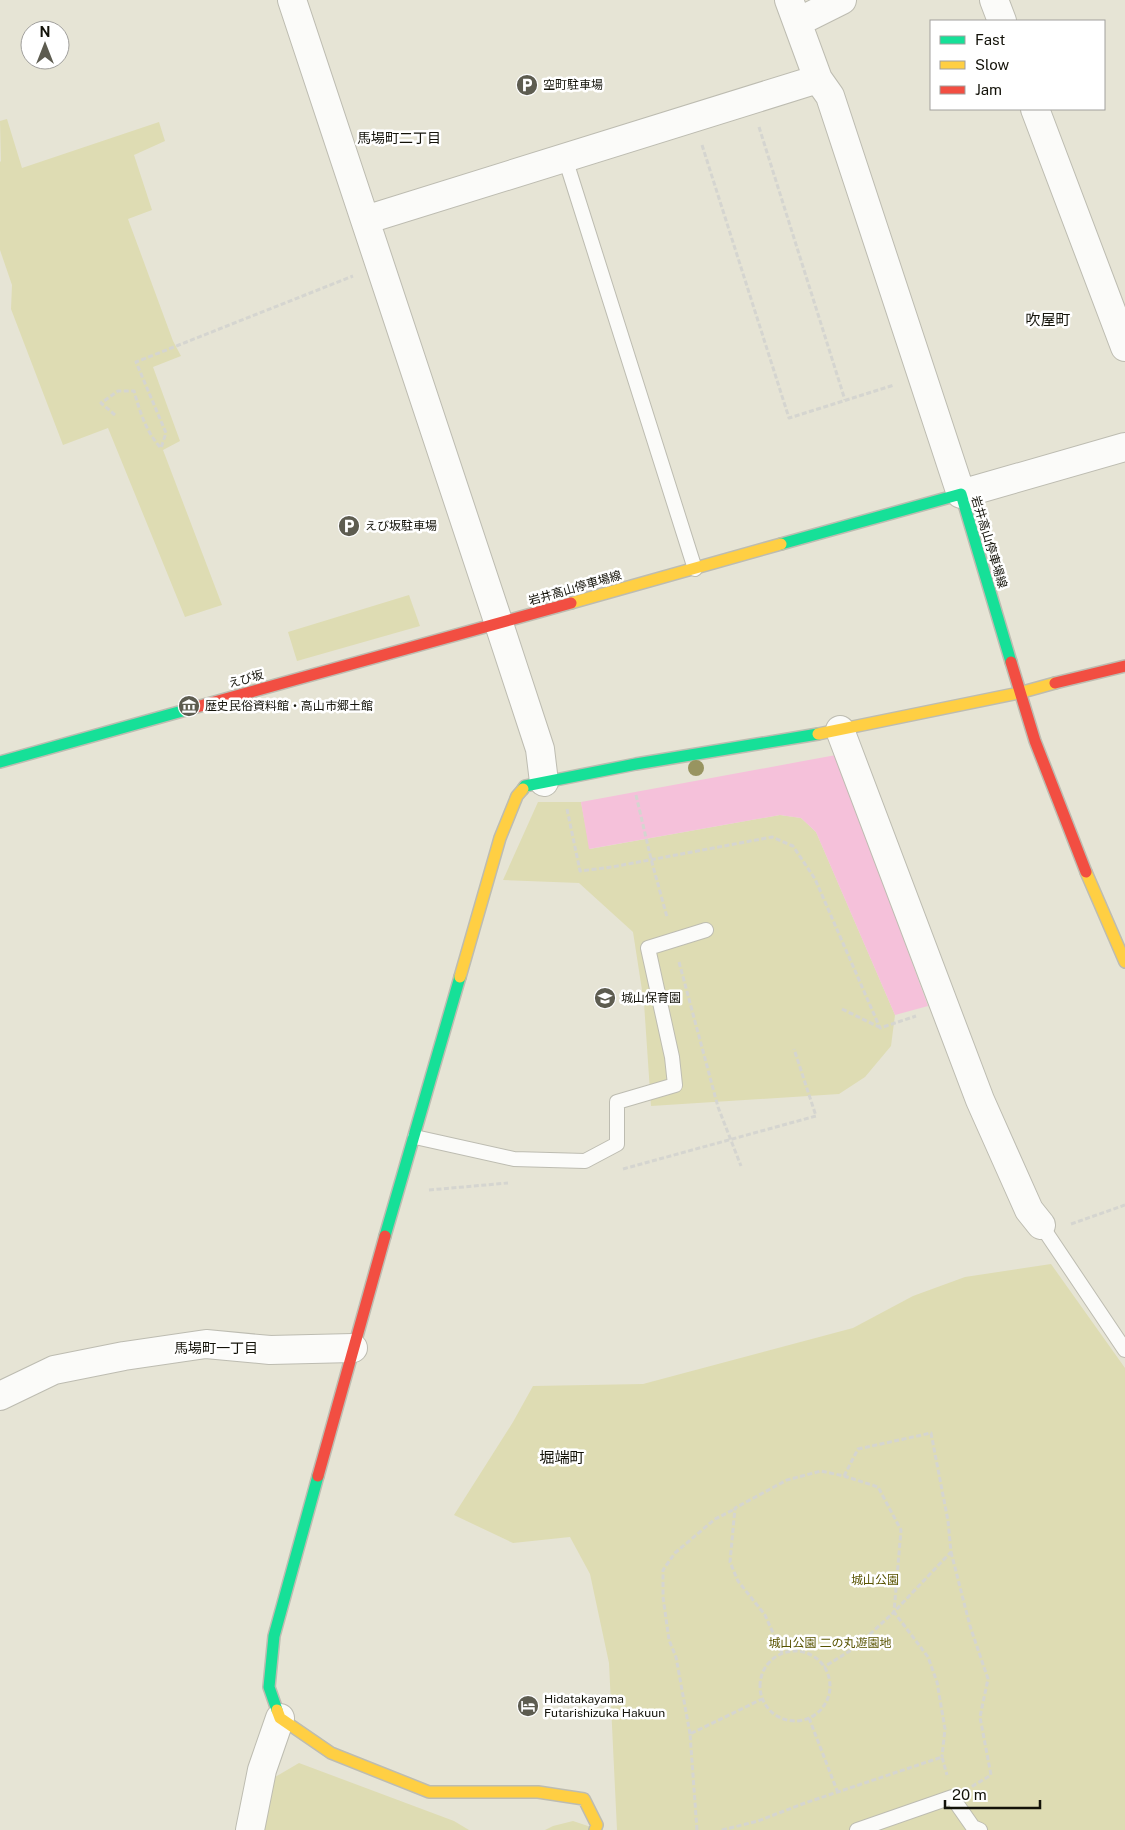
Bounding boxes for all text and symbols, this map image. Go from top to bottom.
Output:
north arrow [20,20,70,70]
legend [930,20,1105,110]
text: N [40,24,50,40]
text: Fast [975,31,1005,48]
text: Slow [975,56,1010,73]
parking icon: 空町駐車場 [515,73,539,97]
place label: 空町駐車場 [543,78,603,92]
text: Jam [975,81,1002,98]
district label: 馬場町二丁目 [357,130,441,146]
district label: 吹屋町 [1025,311,1071,328]
street label: 岩井高山停車場線 [968,494,1010,590]
parking icon: えび坂駐車場 [337,514,361,538]
place label: えび坂駐車場 [365,519,437,533]
street label: 岩井高山停車場線 [527,568,623,608]
street label: えび坂 [227,668,265,690]
museum icon: 歴史民俗資料館・高山市郷土館 [177,694,201,718]
place label: 歴史民俗資料館・高山市郷土館 [205,699,373,713]
school or university icon: 城山保育園 [593,986,617,1010]
place label: 城山保育園 [621,991,681,1005]
district label: 馬場町一丁目 [174,1340,258,1356]
district label: 堀端町 [539,1449,585,1466]
park label: 城山公園 [851,1573,899,1587]
park label: 城山公園 二の丸遊園地 [769,1636,891,1650]
place label: Hidatakayama Futarishizuka Hakuun [544,1692,665,1720]
hotel icon: Hidatakayama Futarishizuka Hakuun [516,1694,540,1718]
scale bar [945,1778,1040,1810]
text: 20 m [952,1786,987,1803]

